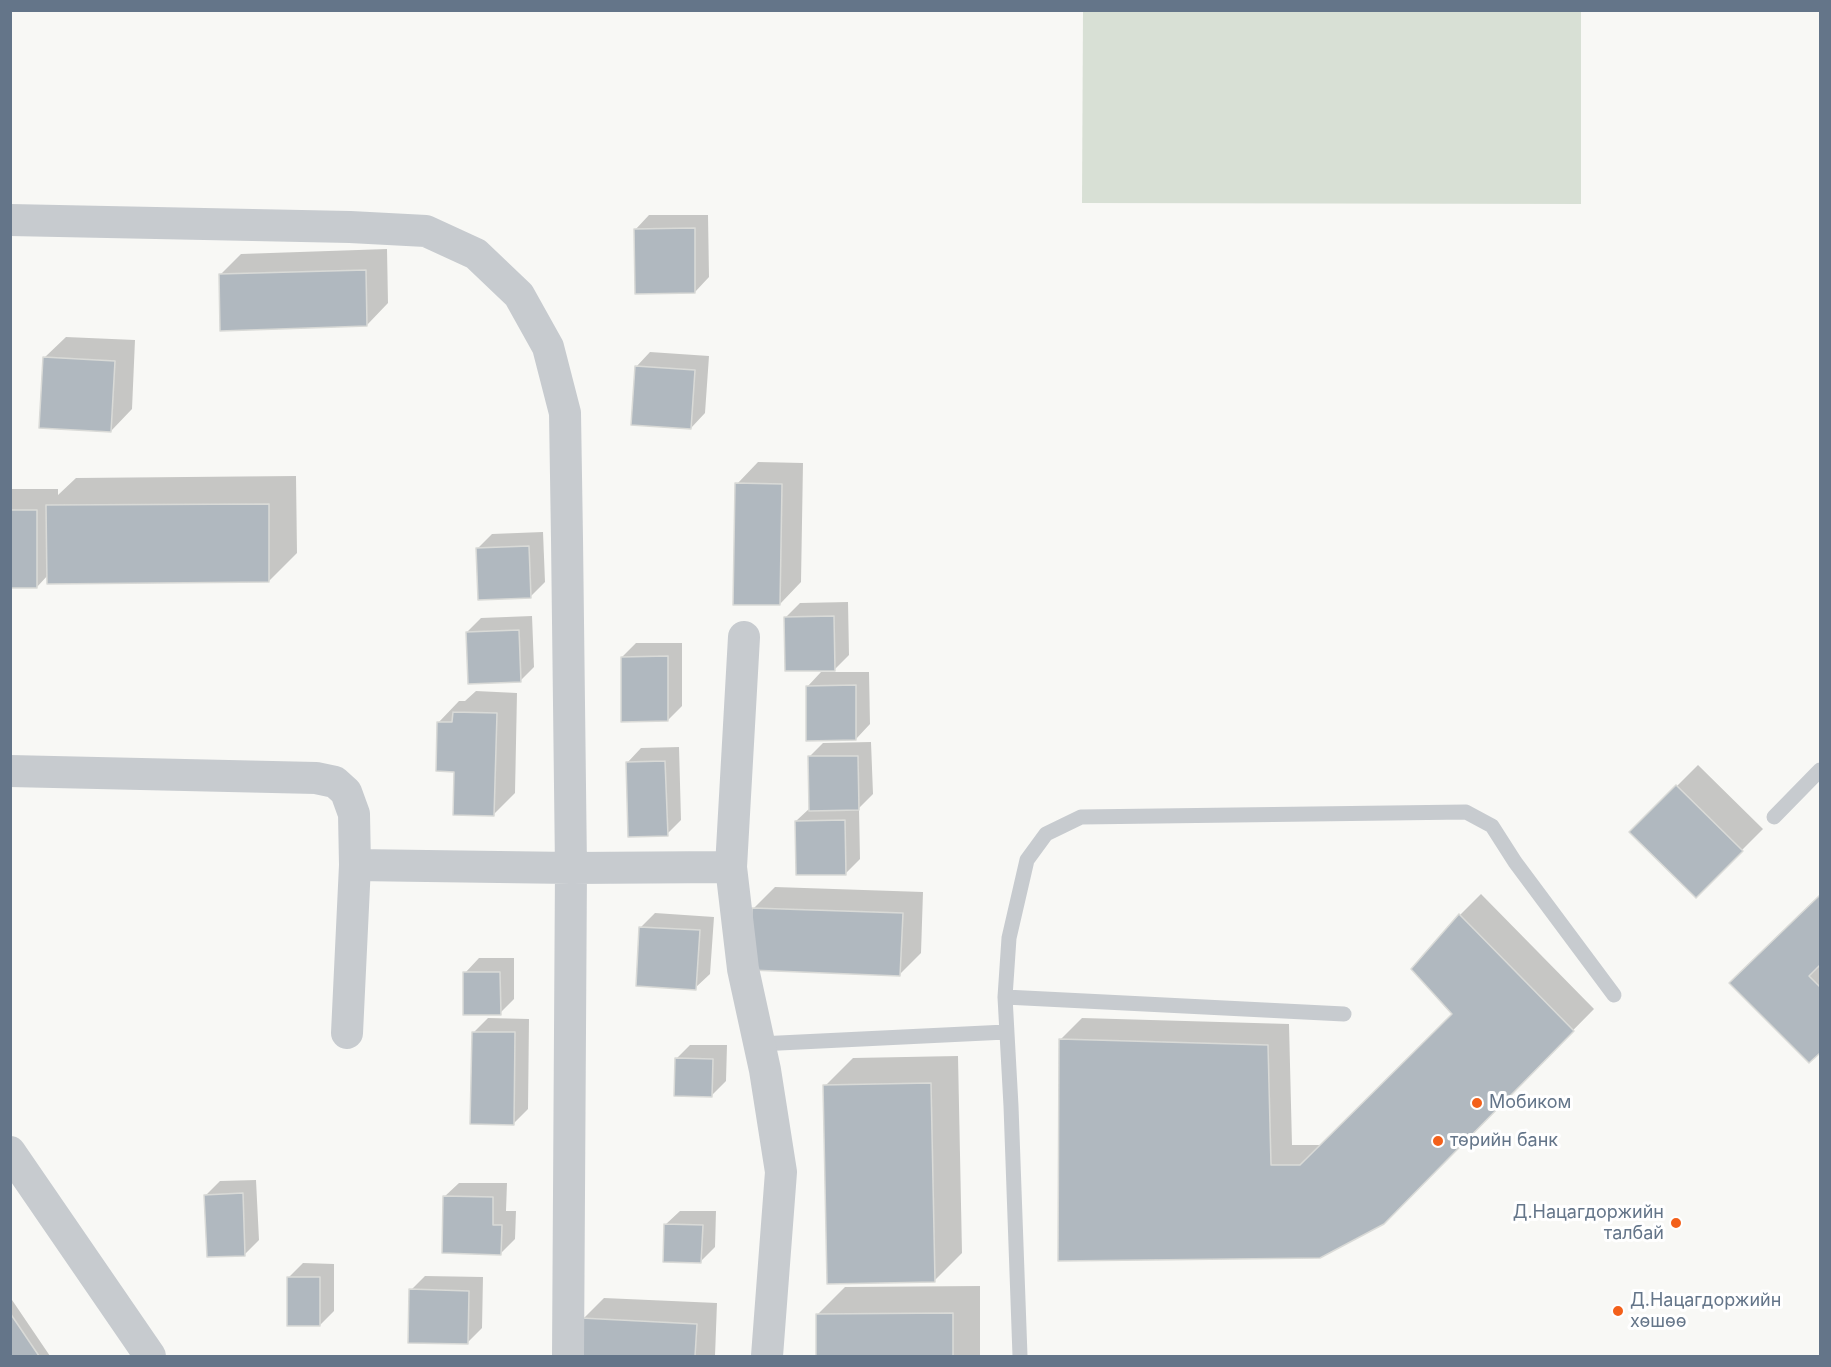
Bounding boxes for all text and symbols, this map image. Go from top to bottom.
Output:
place label: Мобиком [1489,1092,1571,1114]
marker: Мобиком [1470,1096,1484,1110]
place label: төрийн банк [1450,1130,1558,1152]
marker: төрийн банк [1431,1134,1445,1148]
place label: Д.Нацагдоржийн талбай [1513,1202,1664,1244]
marker: Д.Нацагдоржийн талбай [1669,1216,1683,1230]
place label: Д.Нацагдоржийн хөшөө [1630,1290,1781,1332]
marker: Д.Нацагдоржийн хөшөө [1611,1304,1625,1318]

